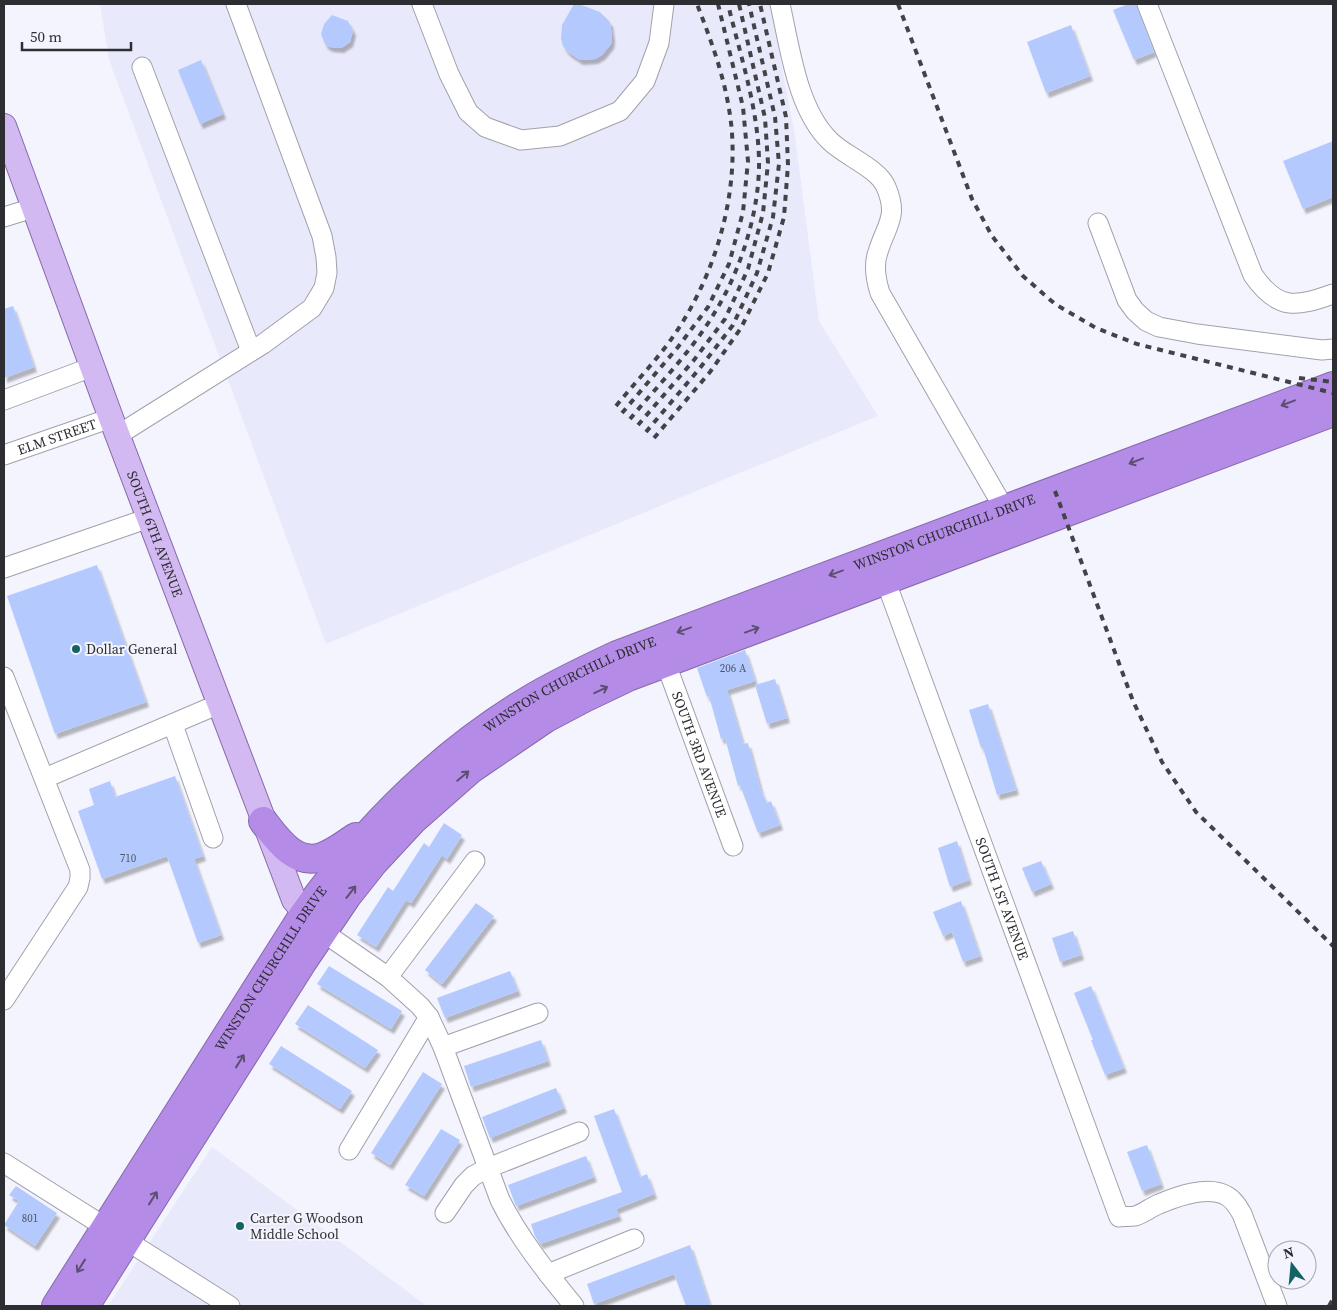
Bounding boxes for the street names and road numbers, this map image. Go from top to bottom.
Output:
street label: ELM STREET [15,414,100,460]
street label: SOUTH 6TH AVENUE [122,468,188,600]
street label: WINSTON CHURCHILL DRIVE [851,489,1038,575]
street label: WINSTON CHURCHILL DRIVE [479,631,659,737]
street label: SOUTH 3RD AVENUE [667,688,732,820]
street label: SOUTH 1ST AVENUE [971,835,1034,963]
street label: WINSTON CHURCHILL DRIVE [210,882,331,1055]

